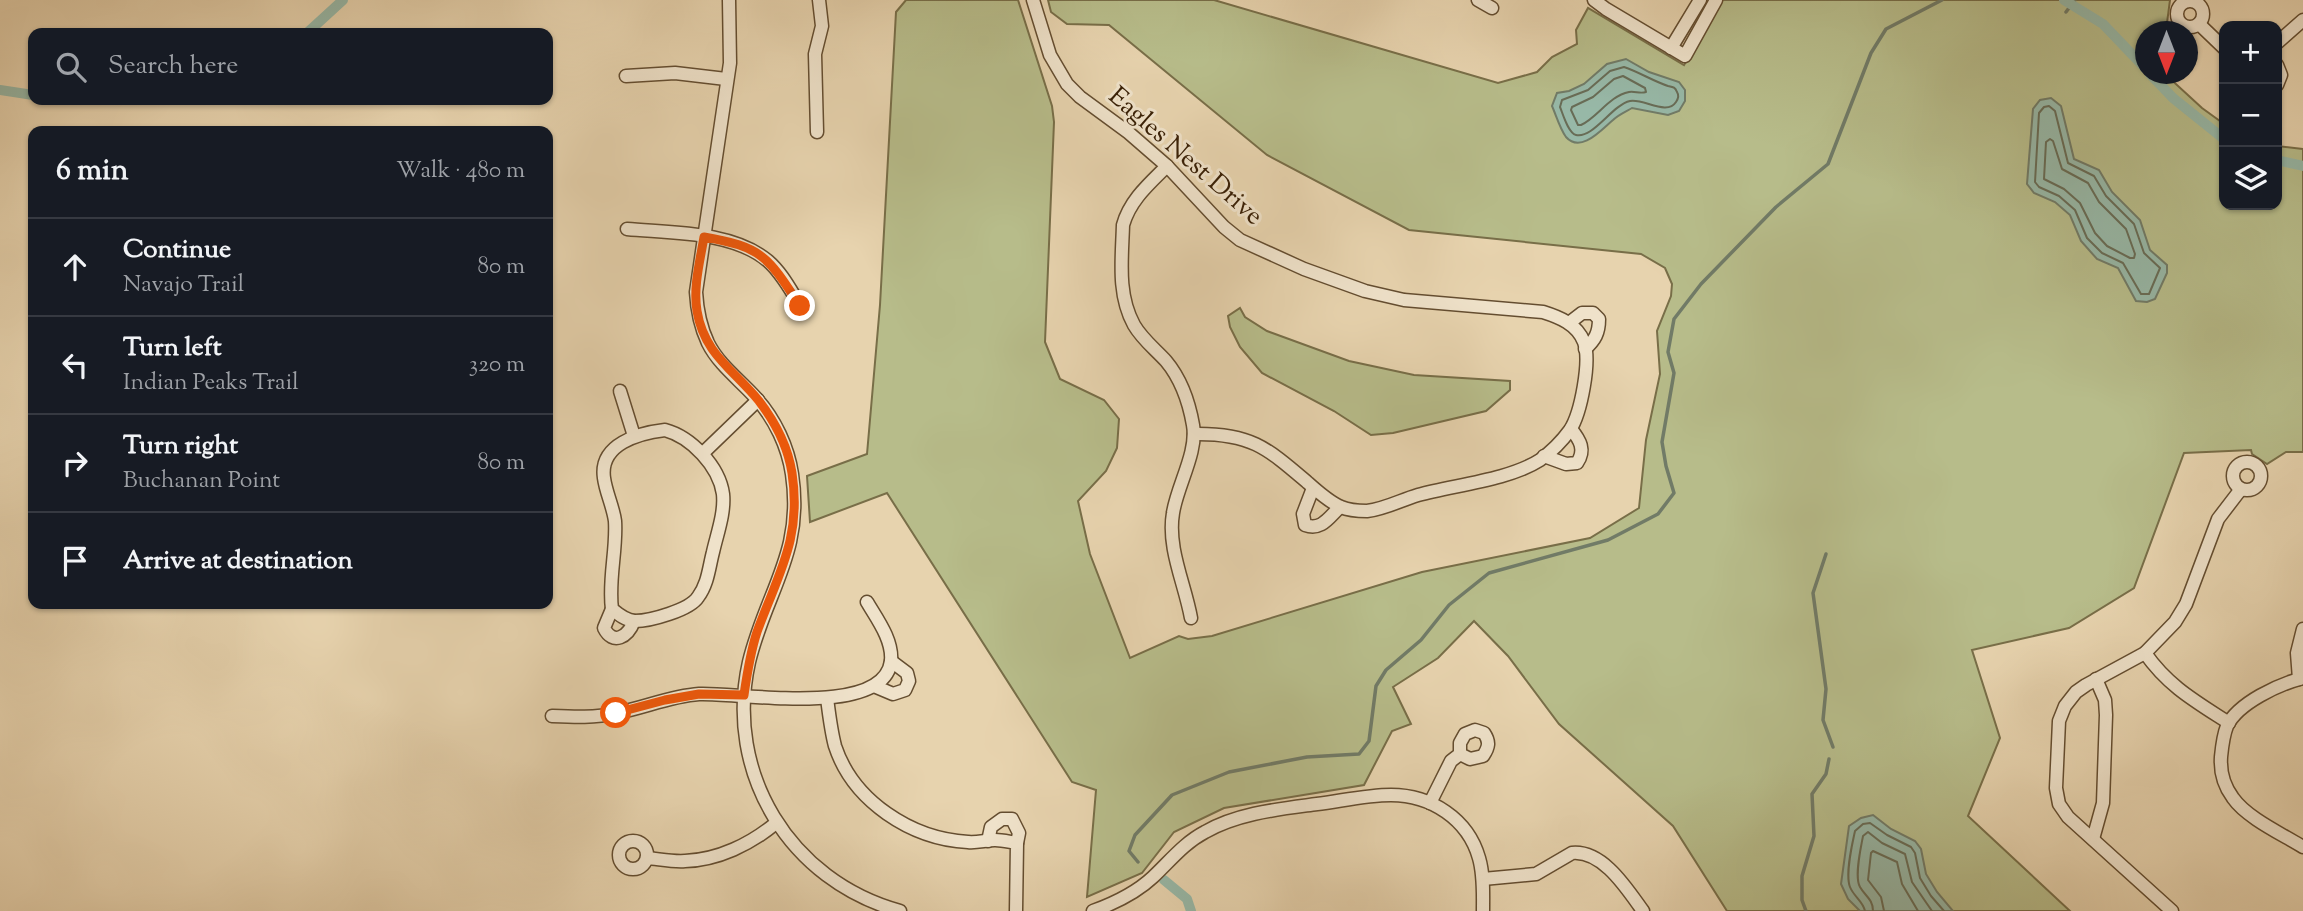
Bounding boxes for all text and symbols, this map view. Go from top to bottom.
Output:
north arrow [2135,21,2198,84]
map controls [2219,21,2282,210]
button: + [2219,21,2282,84]
search box [28,28,553,105]
icon: search [52,48,90,86]
text: Search here [108,48,238,85]
street label: Eagles Nest Drive [1099,79,1271,235]
button: − [2219,84,2282,147]
button: layers [2219,147,2282,210]
text: 6 min [56,150,128,193]
text: Walk · 480 m [396,155,525,188]
text: Continue [123,232,231,269]
icon: ahead [56,248,94,286]
text: 80 m [477,251,525,284]
text: Navajo Trail [123,269,244,302]
route end [784,290,815,321]
text: Turn left [123,330,222,367]
icon: left [56,346,94,384]
text: 320 m [469,349,525,382]
text: Indian Peaks Trail [123,367,299,400]
text: Turn right [123,428,238,465]
icon: right [56,444,94,482]
text: 80 m [477,447,525,480]
text: Buchanan Point [123,465,280,498]
icon: arrive [56,542,94,580]
text: Arrive at destination [123,543,353,580]
route start [600,697,631,728]

